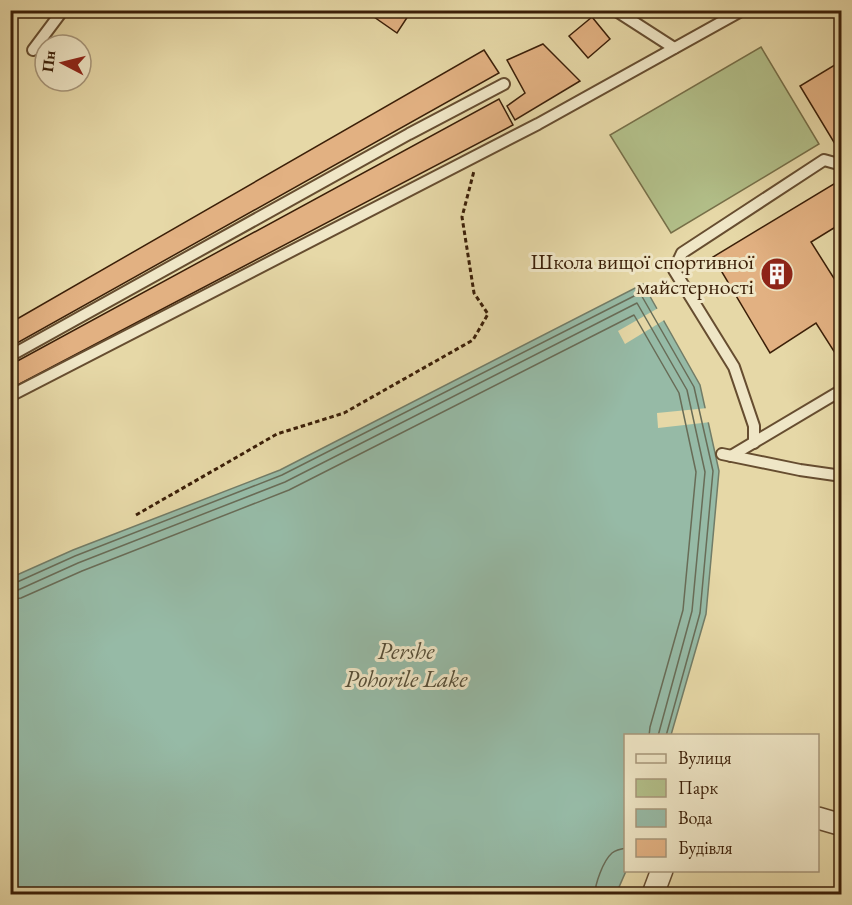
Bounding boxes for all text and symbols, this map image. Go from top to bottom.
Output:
north arrow [33,33,93,93]
text: Пн [37,49,60,73]
place label: Школа вищої спортивної майстерності [531,247,755,301]
building icon: Школа вищої спортивної майстерності [759,256,795,292]
water label: Pershe Pohorile Lake [345,635,468,694]
legend [624,734,819,872]
text: Вулиця [678,746,731,769]
text: Парк [678,776,718,799]
text: Вода [678,806,713,829]
text: Будівля [678,836,733,859]

